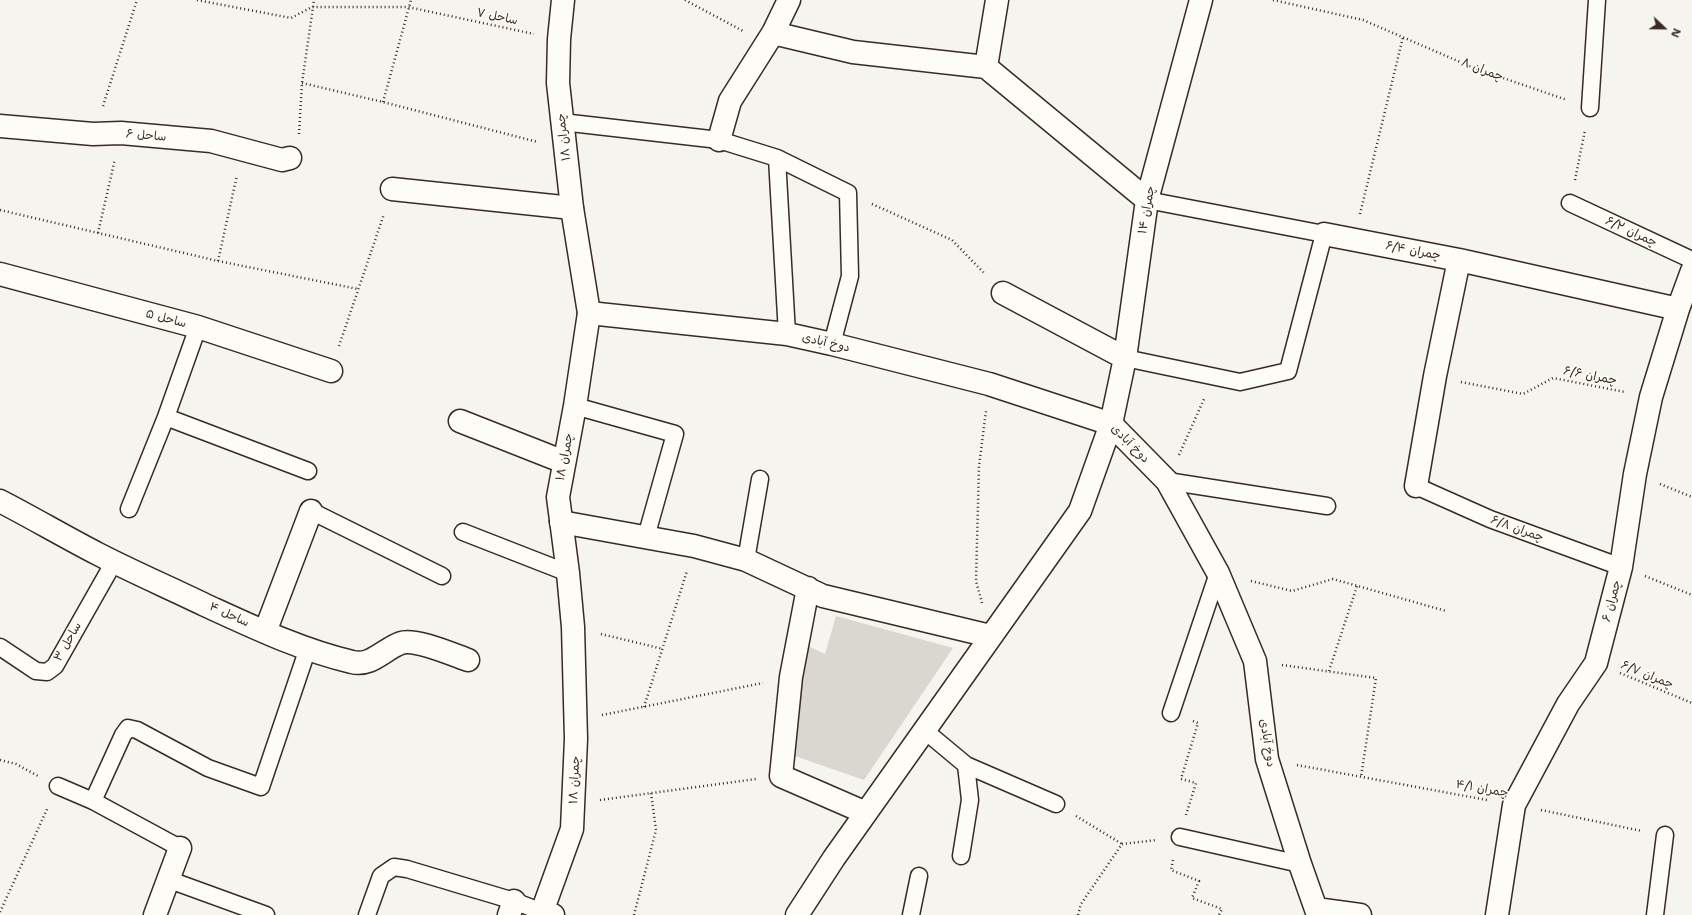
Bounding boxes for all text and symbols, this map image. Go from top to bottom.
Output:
street label: ساحل ۷ [475,6,519,28]
north arrow [1644,8,1684,48]
text: N [1667,26,1684,40]
street label: چمران ۸ [1459,55,1505,85]
street label: چمران ۱۸ [554,112,574,162]
street label: ساحل ۶ [125,127,167,145]
street label: چمران ۱۴ [1136,185,1158,235]
street label: چمران ۶/۲ [1603,214,1659,250]
street label: چمران ۶/۴ [1384,239,1442,263]
street label: ساحل ۵ [144,307,188,331]
street label: دوخ آبادی [801,331,851,355]
street label: چمران ۶/۶ [1562,364,1618,388]
street label: دوخ آبادی [1108,422,1152,466]
street label: چمران ۱۸ [553,432,577,482]
street label: چمران ۶/۸ [1489,513,1545,545]
street label: چمران ۶ [1600,579,1624,623]
street label: ساحل ۴ [207,600,251,630]
street label: ساحل ۳ [51,620,85,664]
street label: چمران ۶/۷ [1619,658,1675,692]
street label: دوخ آبادی [1256,718,1278,768]
street label: چمران ۱۸ [567,756,583,804]
street label: چمران ۴/۱ [1455,777,1509,801]

